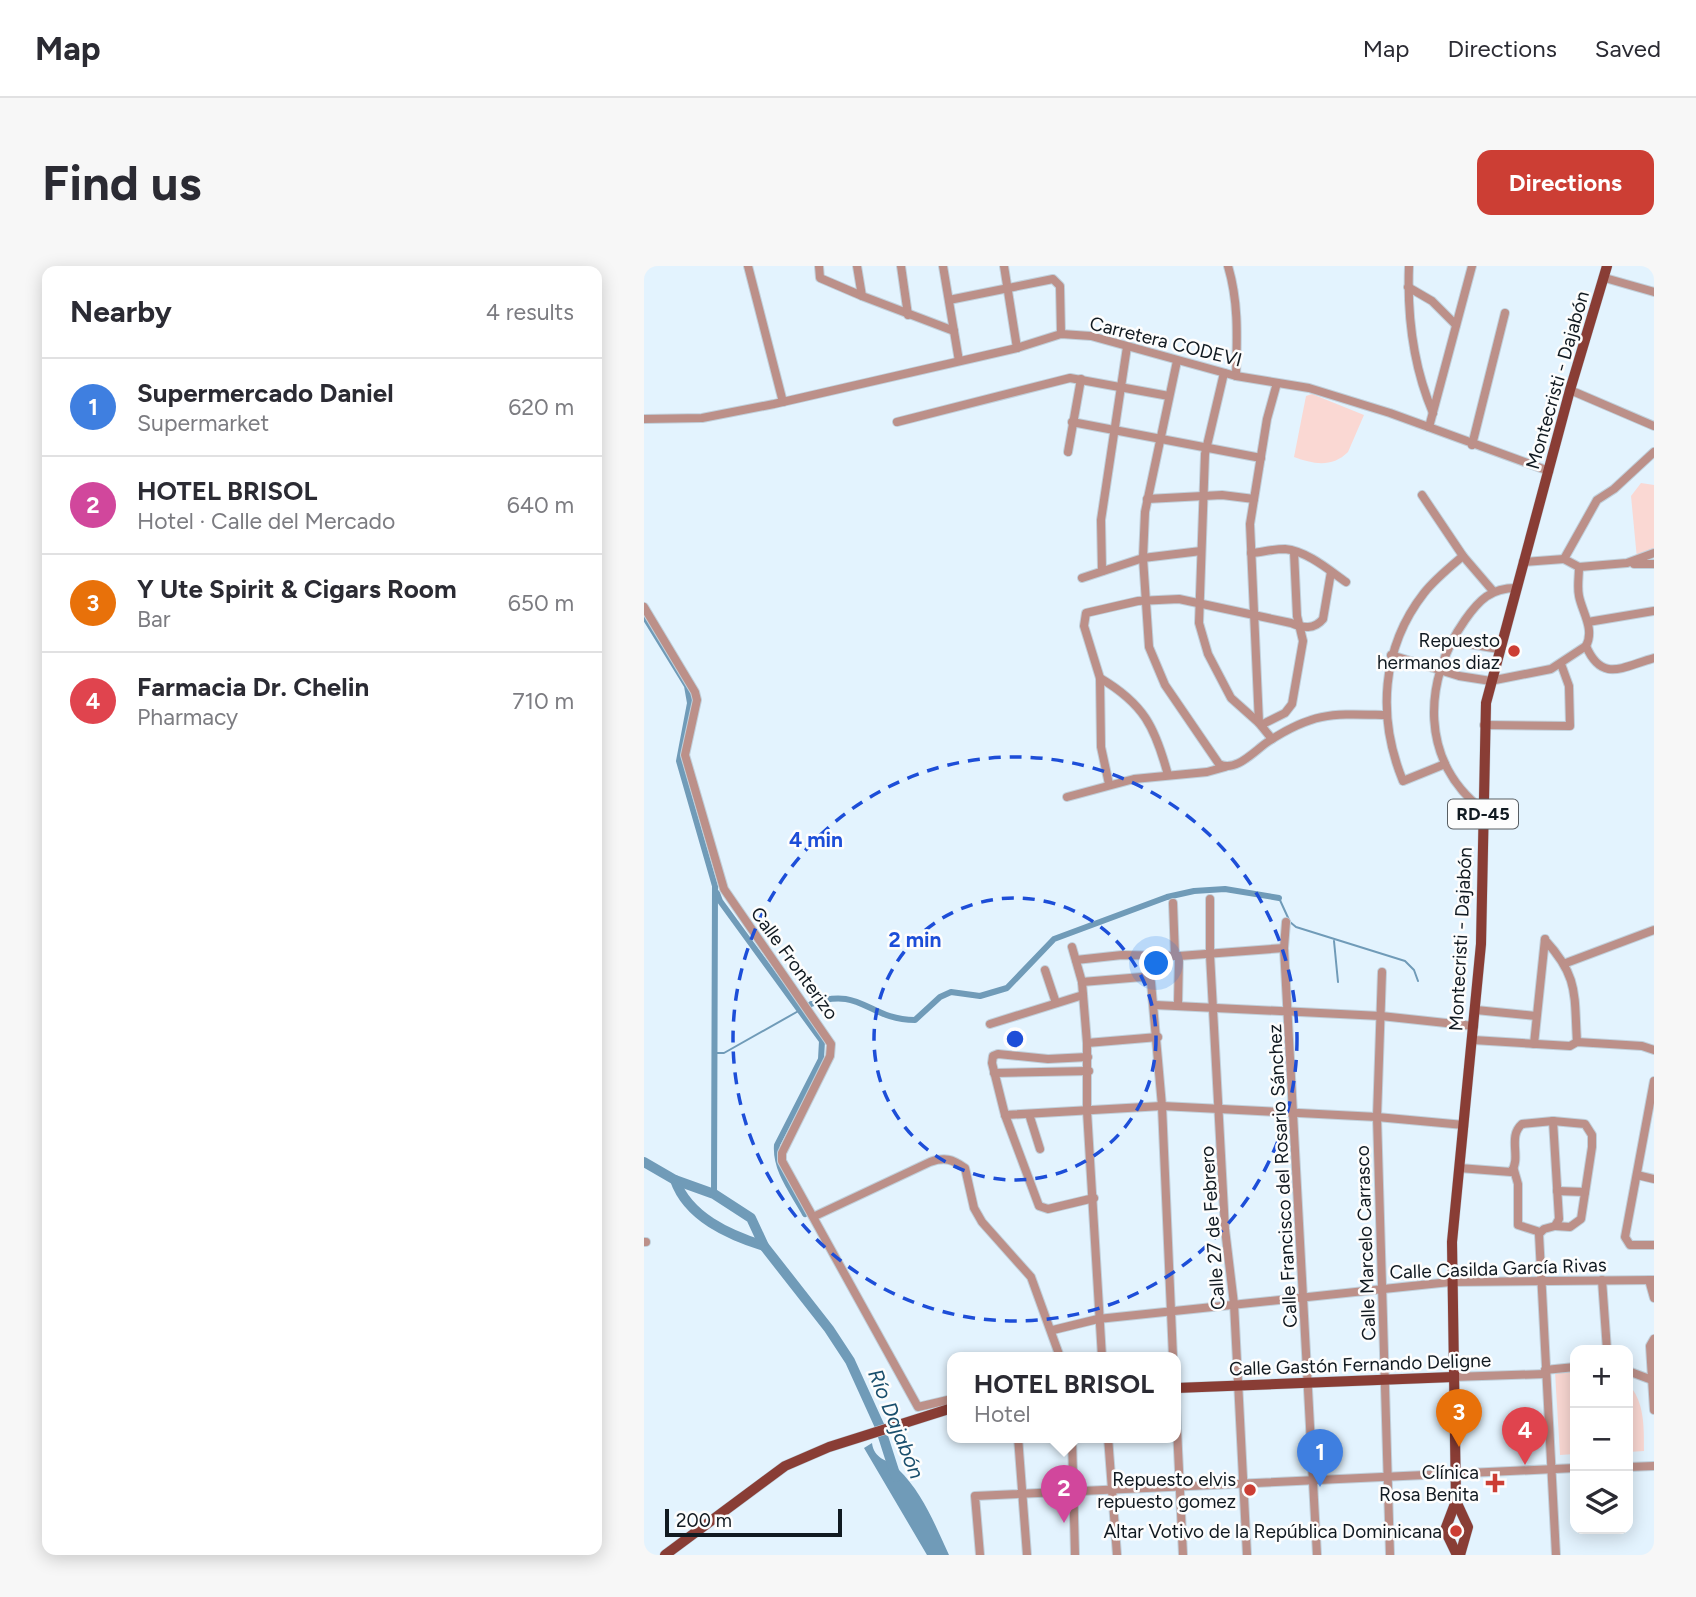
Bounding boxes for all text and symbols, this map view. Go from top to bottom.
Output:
text: Map [35,29,101,68]
text: Map [1363,34,1409,63]
text: Directions [1447,34,1557,63]
text: Saved [1595,34,1661,63]
button: Directions [1477,150,1654,215]
text: Find us [42,153,201,212]
street label: Montecristi - Dajabón [1521,288,1594,472]
text: Nearby [70,293,172,330]
text: 4 results [486,298,574,326]
street label: Carretera CODEVI [1087,311,1244,372]
text: Supermercado Daniel [137,377,394,409]
text: 1 [88,393,98,421]
text: 620 m [508,393,574,421]
text: Supermarket [137,409,269,437]
text: HOTEL BRISOL [137,475,318,507]
text: 2 [86,491,100,519]
text: 640 m [507,491,574,519]
text: Hotel · Calle del Mercado [137,507,395,535]
text: Y Ute Spirit & Cigars Room [137,573,457,605]
text: 3 [87,589,99,617]
text: 650 m [508,589,574,617]
text: Bar [137,605,171,633]
place label: Repuesto hermanos diaz [1377,629,1500,674]
marker: Repuesto hermanos diaz [1506,643,1522,659]
text: Farmacia Dr. Chelin [137,671,369,703]
text: 4 [86,687,100,715]
text: 710 m [512,687,574,715]
text: Pharmacy [137,703,238,731]
road number: RD-45 [1448,800,1518,828]
text: 4 min [789,827,843,852]
street label: Montecristi - Dajabón [1444,846,1477,1032]
street label: Calle Fronterizo [746,902,843,1024]
text: 2 min [889,927,941,952]
your location [1139,946,1173,980]
street label: Calle Francisco del Rosario Sánchez [1263,1024,1302,1328]
centre of rings [1003,1027,1027,1051]
street label: Calle 27 de Febrero [1195,1145,1230,1311]
street label: Calle Marcelo Carrasco [1351,1145,1380,1341]
street label: Calle Casilda García Rivas [1389,1253,1607,1284]
map controls [1570,1345,1633,1534]
button: + [1570,1345,1633,1408]
street label: Calle Gastón Fernando Deligne [1229,1348,1491,1381]
popup [947,1352,1181,1443]
water label: Río Dajabón [863,1365,930,1483]
text: HOTEL BRISOL [974,1368,1154,1400]
pin: 3 [1436,1389,1482,1447]
text: Hotel [974,1400,1031,1428]
pin: 4 [1502,1407,1548,1465]
button: − [1570,1408,1633,1471]
pin: 1 [1297,1429,1343,1487]
place label: Clínica Rosa Benita [1379,1461,1479,1506]
pin: 2 [1041,1465,1087,1523]
place label: Repuesto elvis repuesto gomez [1097,1468,1236,1513]
button: layers [1570,1471,1633,1534]
marker: Clínica Rosa Benita [1485,1473,1505,1493]
marker: Repuesto elvis repuesto gomez [1242,1482,1258,1498]
scale bar [665,1506,842,1538]
text: 200 m [676,1509,732,1532]
place label: Altar Votivo de la República Dominicana [1103,1520,1442,1543]
marker: Altar Votivo de la República Dominicana [1448,1523,1464,1539]

